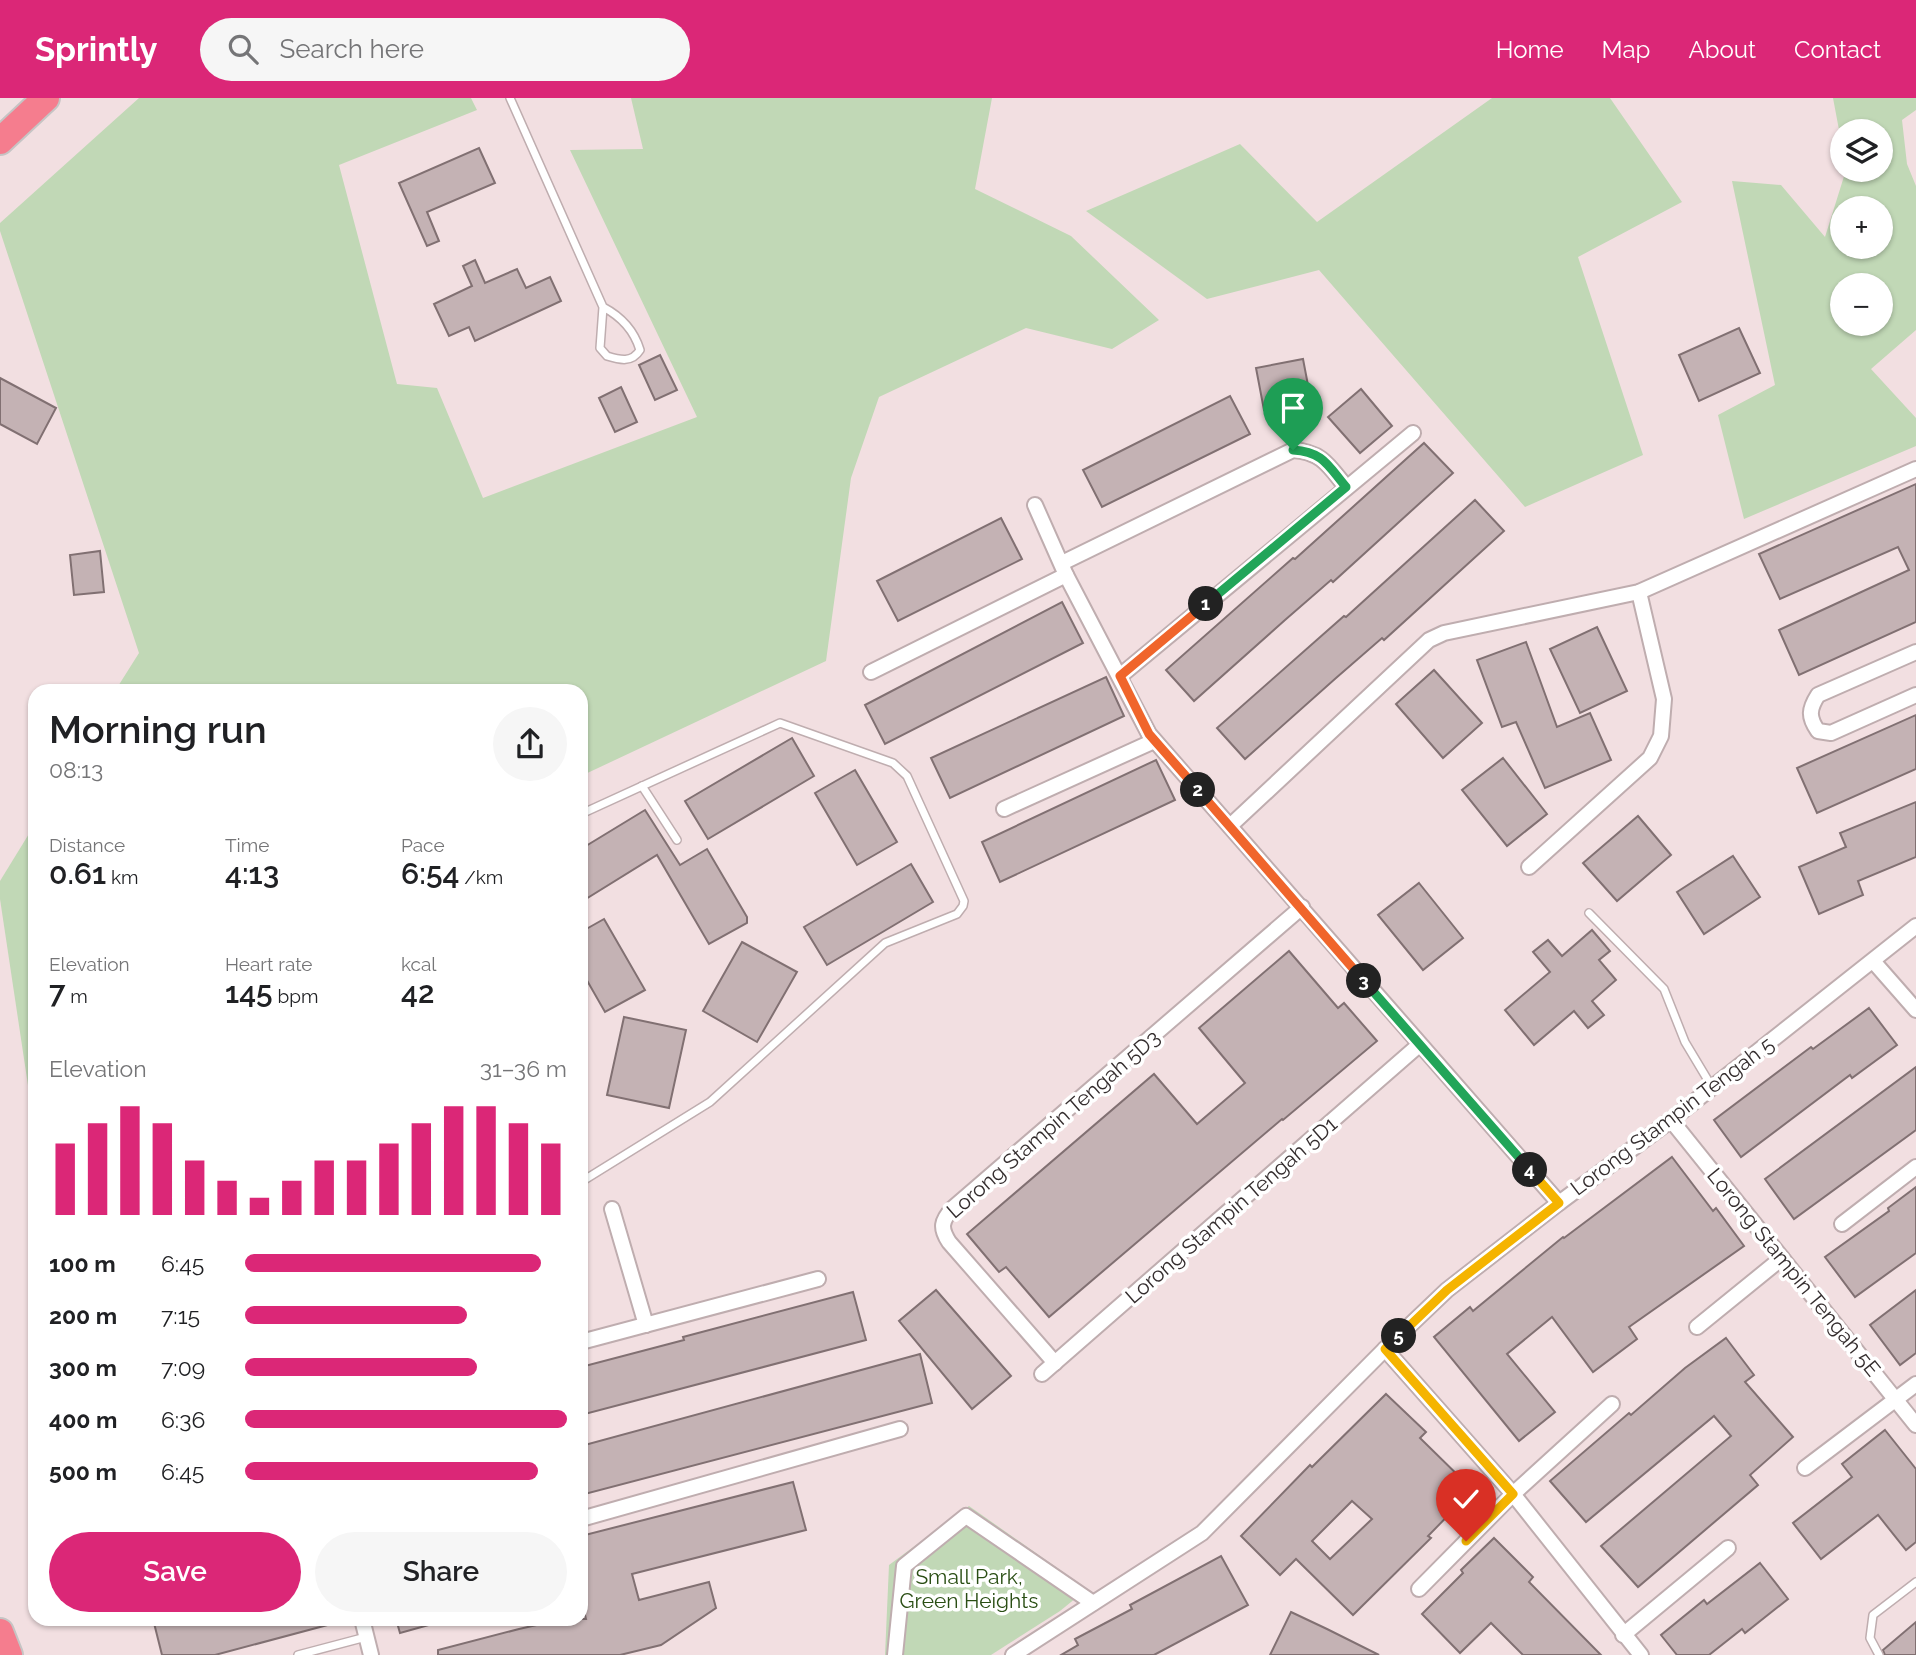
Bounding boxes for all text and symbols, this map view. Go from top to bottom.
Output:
search box [200,18,690,81]
text: Sprintly [35,30,158,69]
icon: search [224,30,262,68]
text: Search here [280,34,424,64]
text: Home [1496,35,1564,64]
text: Map [1602,35,1650,64]
text: About [1688,35,1756,64]
text: Contact [1794,35,1881,64]
map controls [1830,119,1893,336]
button: layers [1830,119,1893,182]
button: + [1830,196,1893,259]
button: − [1830,273,1893,336]
pin [1263,378,1323,450]
icon: arrive [1274,389,1312,427]
pin: 1 [1188,587,1224,622]
text: 1 [1201,592,1210,614]
text: Morning run [49,707,267,752]
button: share [493,707,567,781]
text: 08:13 [49,756,103,783]
pin: 2 [1180,772,1216,808]
text: 2 [1192,778,1203,800]
text: Distance [49,834,125,856]
text: Time [225,834,269,856]
text: Pace [401,834,445,856]
text: 0.61 [49,856,106,891]
text: 4:13 [225,856,279,891]
text: 6:54 [401,856,459,891]
text: km [106,866,139,888]
text: /km [459,866,503,888]
text: Elevation [49,953,130,975]
text: Heart rate [225,953,313,975]
text: kcal [401,953,437,975]
pin: 3 [1346,964,1382,998]
text: 3 [1358,969,1369,991]
text: 7 [49,975,65,1010]
text: 145 [225,975,273,1010]
text: 42 [401,975,434,1010]
text: m [65,985,88,1007]
text: bpm [273,985,318,1007]
street label: Lorong Stampin Tengah 5D3 [941,1025,1165,1223]
street label: Lorong Stampin Tengah 5 [1565,1031,1779,1201]
text: Elevation [49,1055,147,1082]
text: 31–36 m [480,1055,567,1082]
street label: Lorong Stampin Tengah 5D1 [1120,1111,1342,1309]
pin: 4 [1512,1152,1548,1188]
text: 4 [1524,1158,1535,1180]
street label: Lorong Stampin Tengah 5E [1702,1163,1886,1381]
text: 100 m [49,1250,116,1277]
text: 6:45 [161,1250,204,1277]
text: 200 m [49,1302,117,1329]
text: 7:15 [161,1302,200,1329]
pin: 5 [1382,1318,1416,1354]
text: 5 [1393,1324,1404,1346]
text: 300 m [49,1354,117,1381]
text: 7:09 [161,1354,205,1381]
text: 400 m [49,1406,117,1433]
text: 6:36 [161,1406,205,1433]
text: 500 m [49,1458,117,1485]
text: 6:45 [161,1458,204,1485]
pin [1436,1469,1496,1541]
icon: check [1447,1480,1485,1518]
button: Save [49,1532,301,1612]
button: Share [315,1532,567,1612]
park label: Small Park, Green Heights [900,1564,1038,1613]

